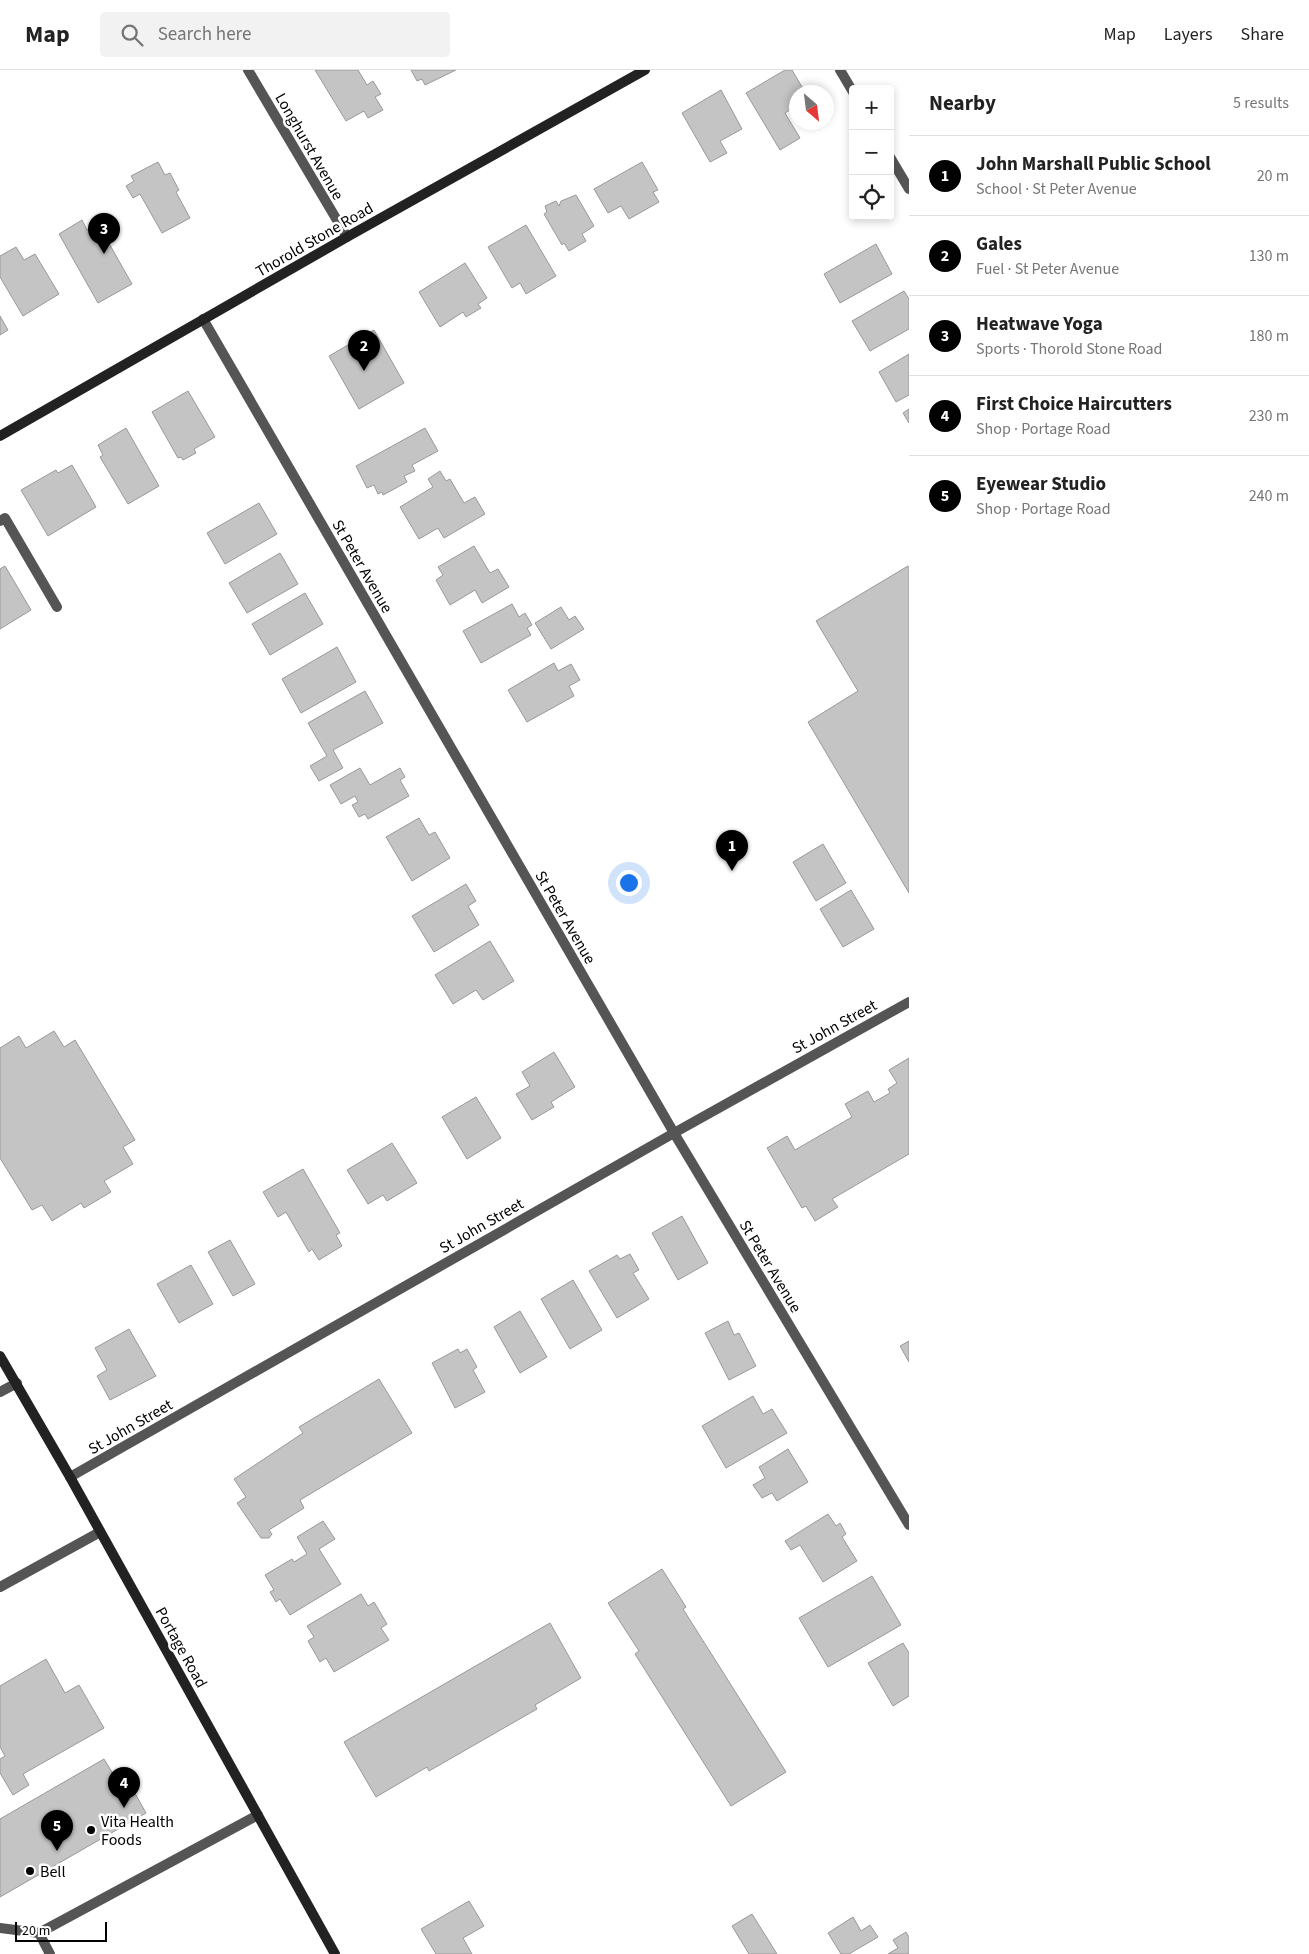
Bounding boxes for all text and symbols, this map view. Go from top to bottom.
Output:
search box [100,12,450,57]
text: Map [25,17,70,52]
icon: search [118,21,146,49]
text: Search here [158,21,251,48]
text: Map [1104,22,1136,47]
text: Layers [1164,22,1213,47]
text: Share [1241,22,1284,47]
north arrow [789,85,834,130]
map controls [849,85,894,220]
button: + [849,85,894,130]
text: Nearby [929,88,996,118]
street label: Longhurst Avenue [270,89,349,204]
text: 5 results [1233,92,1289,114]
button: − [849,130,894,175]
text: John Marshall Public School [976,151,1211,178]
text: 1 [941,165,949,187]
text: 20 m [1257,165,1289,187]
button: locate [849,175,894,220]
text: School · St Peter Avenue [976,178,1137,200]
street label: Thorold Stone Road [252,197,377,283]
pin: 3 [88,213,120,254]
text: Gales [976,231,1022,258]
text: 2 [941,245,949,267]
text: 130 m [1249,245,1289,267]
text: Fuel · St Peter Avenue [976,258,1119,280]
text: Heatwave Yoga [976,311,1103,338]
text: 3 [941,325,949,347]
text: 180 m [1249,325,1289,347]
pin: 2 [348,330,380,371]
text: Sports · Thorold Stone Road [976,338,1162,360]
text: First Choice Haircutters [976,391,1172,418]
text: 4 [941,405,949,427]
text: 230 m [1249,405,1289,427]
text: Shop · Portage Road [976,418,1111,440]
text: Eyewear Studio [976,471,1106,498]
text: 5 [941,485,949,507]
text: 240 m [1249,485,1289,507]
text: Shop · Portage Road [976,498,1111,520]
street label: St Peter Avenue [327,516,398,617]
pin: 1 [716,830,748,871]
street label: St Peter Avenue [530,867,601,968]
your location [616,870,642,896]
street label: St John Street [788,994,881,1059]
street label: St John Street [435,1193,528,1259]
street label: St Peter Avenue [734,1216,806,1317]
street label: St John Street [84,1394,177,1460]
street label: Portage Road [150,1603,212,1692]
pin: 4 [108,1767,140,1808]
pin: 5 [41,1810,73,1851]
place label: Vita Health Foods [101,1811,174,1851]
marker: Vita Health Foods [85,1824,97,1836]
place label: Bell [40,1861,66,1883]
marker: Bell [24,1865,36,1877]
scale bar [15,1919,108,1942]
text: 20 m [22,1921,50,1941]

